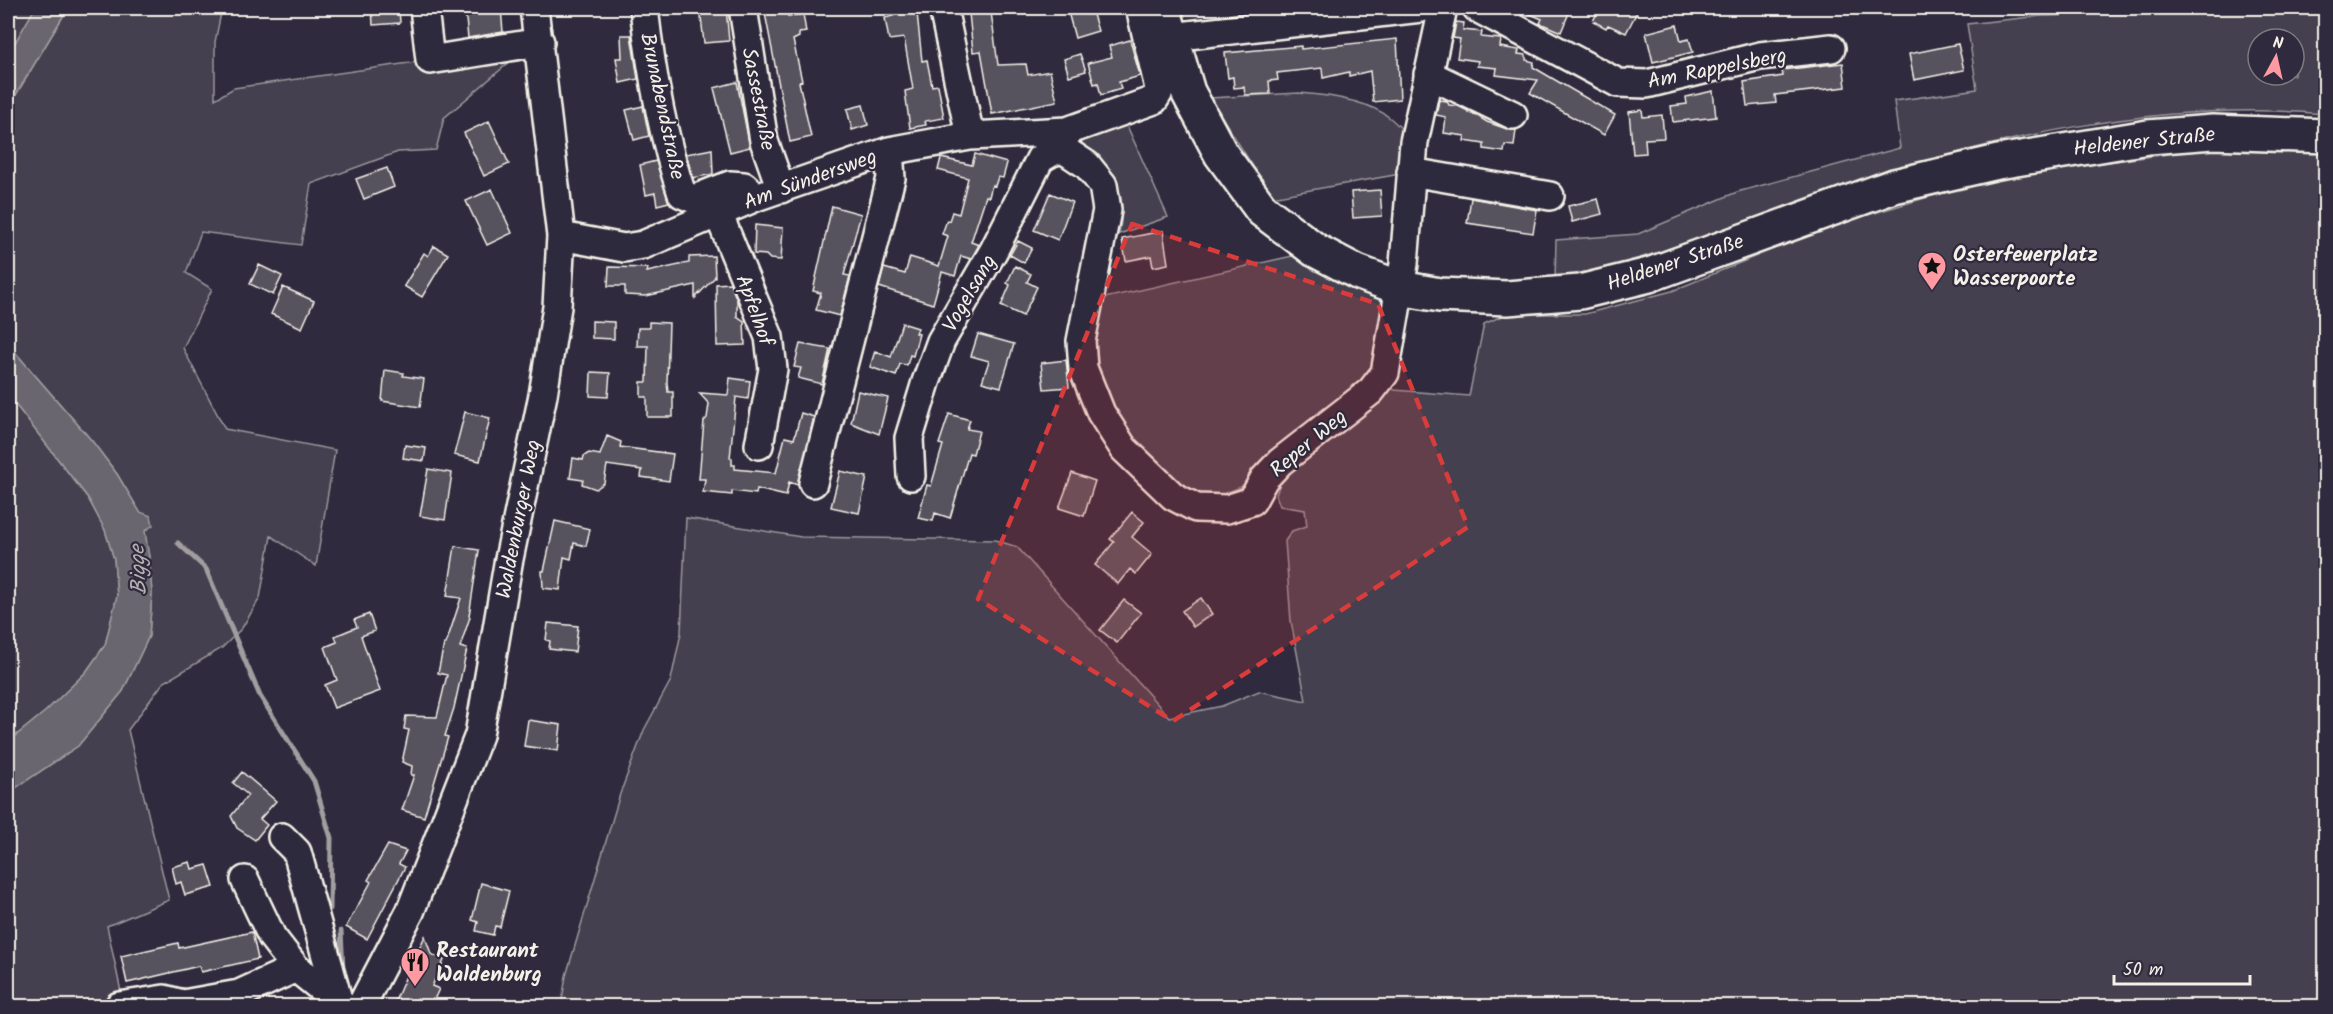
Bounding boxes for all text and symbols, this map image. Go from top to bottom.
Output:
north arrow [2246,27,2306,87]
street label: Brunabendstraße [630,30,693,183]
text: N [2271,31,2285,57]
street label: Am Rappelsberg [1645,40,1790,99]
street label: Sassestraße [731,45,784,154]
street label: Heldener Straße [2072,119,2217,166]
street label: Am Sündersweg [739,141,882,220]
street label: Heldener Straße [1603,226,1749,301]
place label: Osterfeuerplatz Wasserpoorte [1953,239,2098,296]
street label: Vogelsang [935,249,1006,339]
place icon: Osterfeuerplatz Wasserpoorte [1916,250,1948,292]
street label: Apfelhof [725,270,782,353]
street label: Reper Weg [1263,402,1355,486]
street label: Waldenburger Weg [488,437,551,602]
water label: Bigge [121,542,158,596]
place label: Restaurant Waldenburg [436,935,542,992]
restaurant icon: Restaurant Waldenburg [399,946,431,988]
scale bar [2114,948,2250,986]
text: 50 m [2123,956,2163,985]

